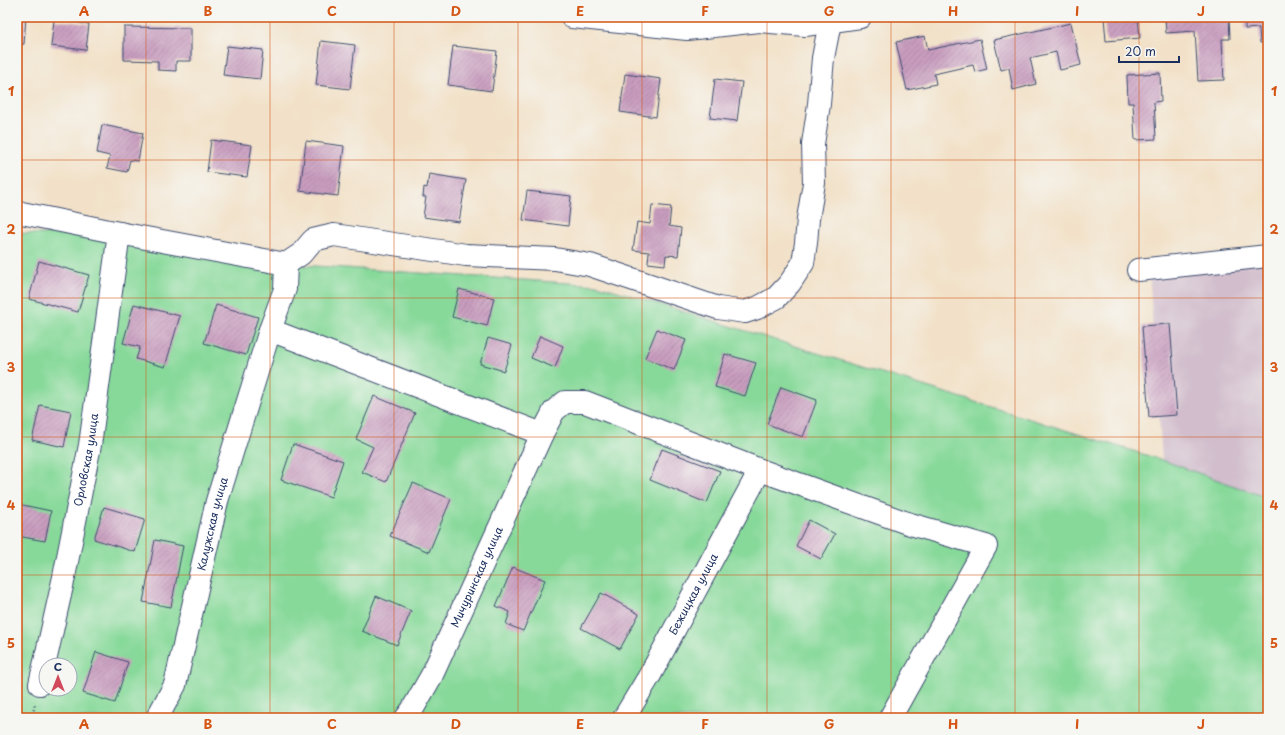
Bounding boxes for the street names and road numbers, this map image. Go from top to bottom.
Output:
street label: Орловская улица [69,412,102,508]
street label: Калужская улица [192,475,232,572]
street label: Мичуринская улица [446,524,507,630]
street label: Бежицкая улица [664,550,722,638]

